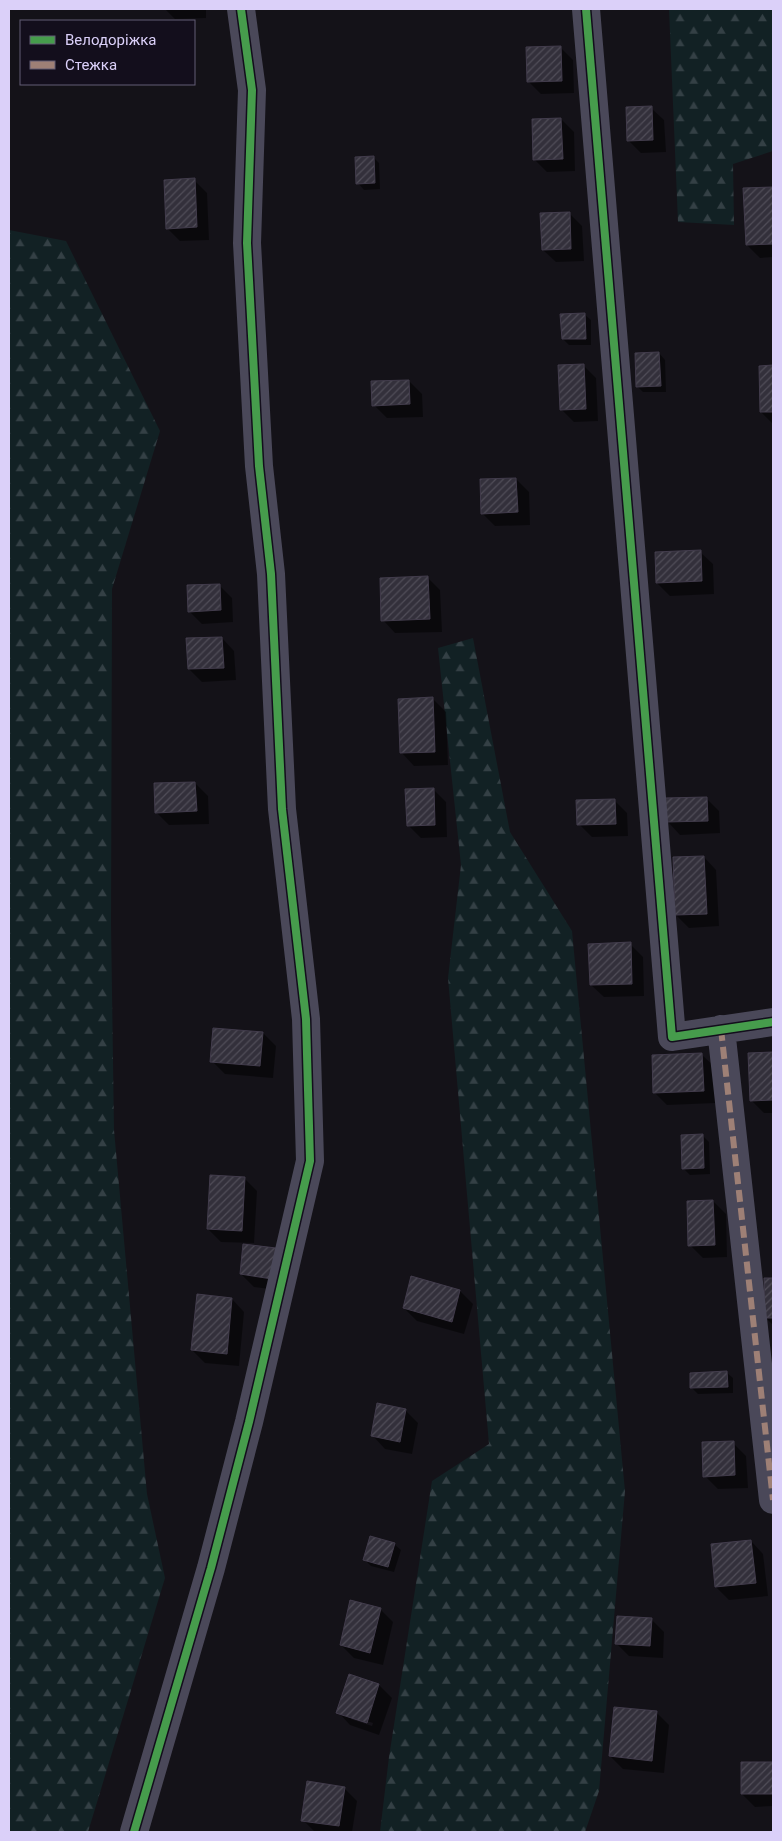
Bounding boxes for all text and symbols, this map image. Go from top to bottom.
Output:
legend [20,20,195,85]
text: Велодоріжка [65,31,156,49]
text: Стежка [65,56,117,74]

